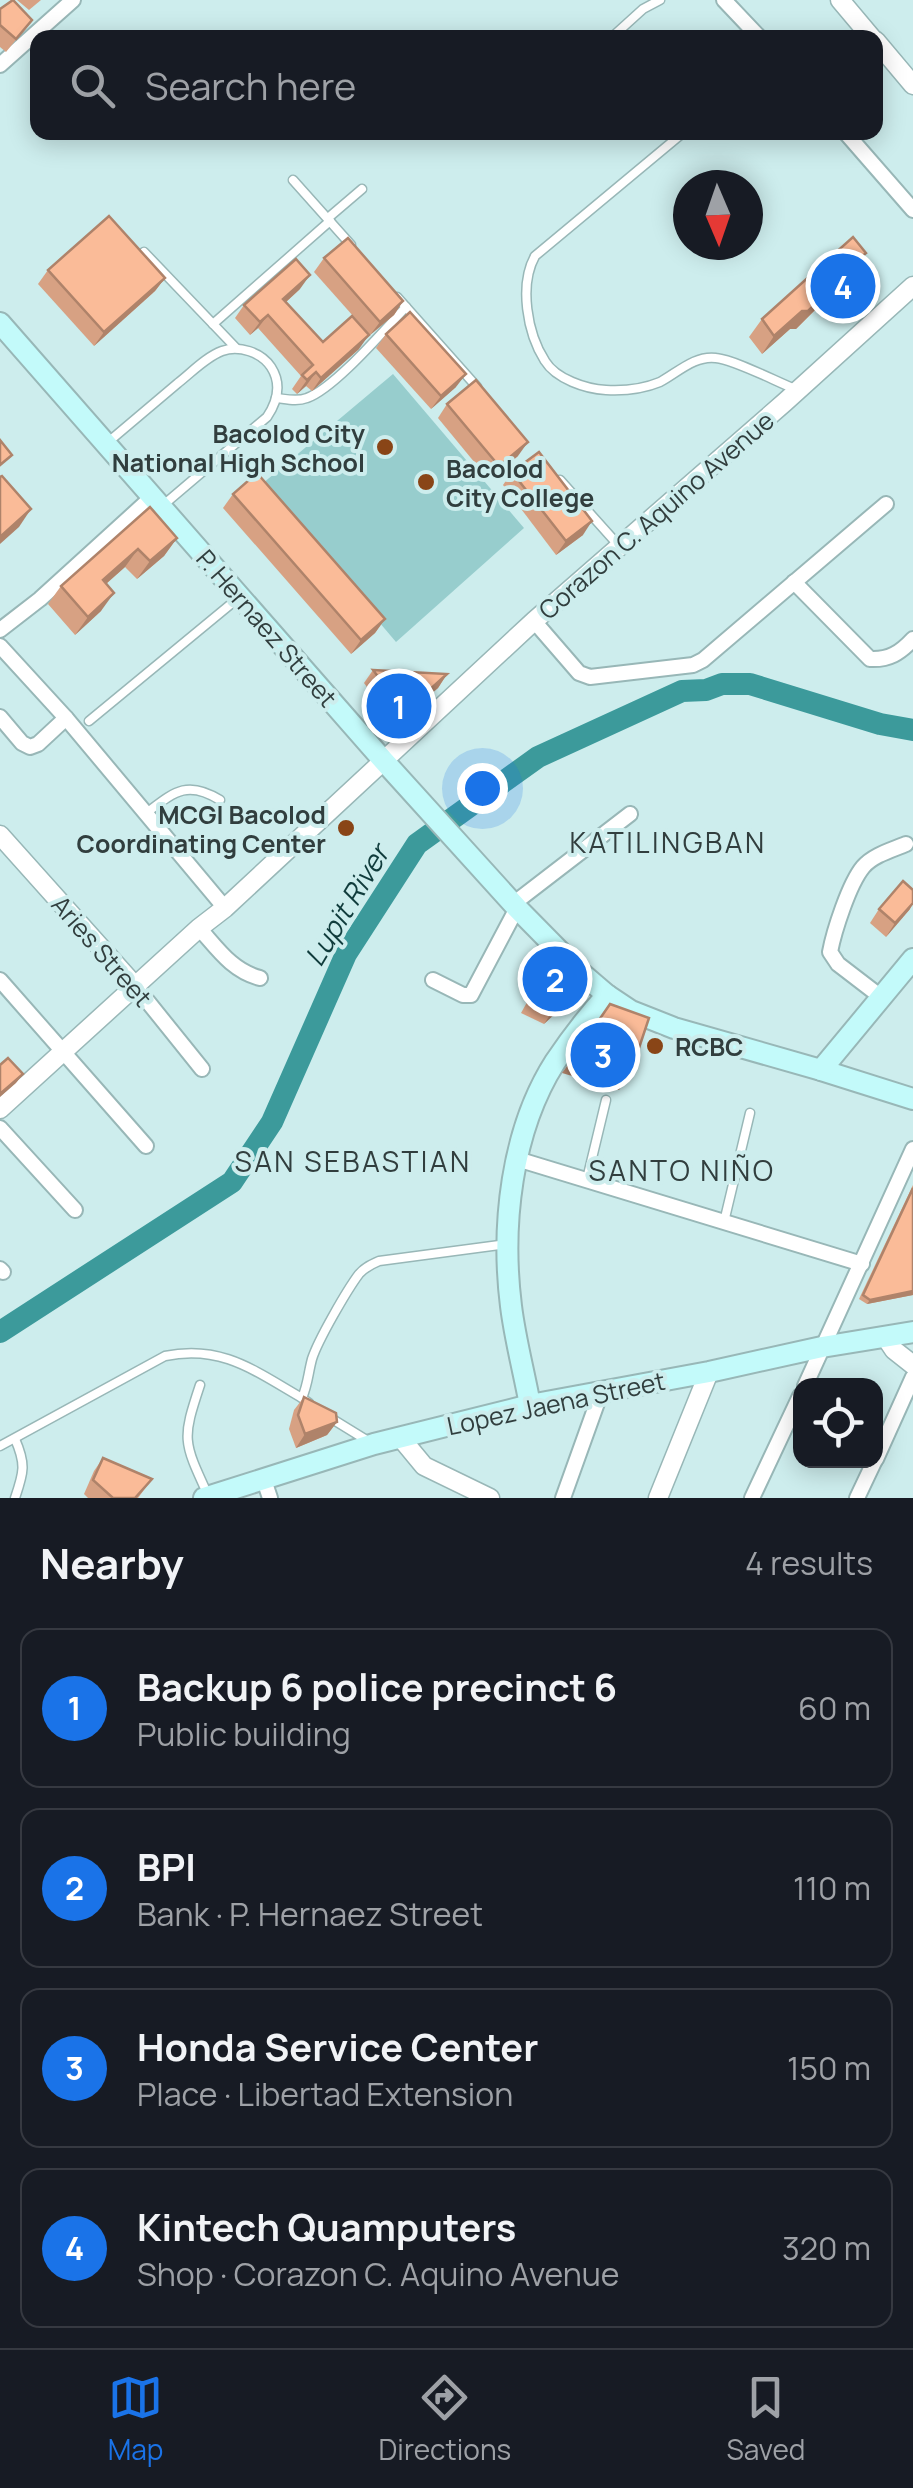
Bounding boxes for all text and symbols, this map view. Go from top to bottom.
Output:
search box [30,30,883,140]
icon: search [65,58,120,113]
text: Search here [145,59,356,111]
north arrow [673,170,763,260]
pin: 4 [810,248,876,324]
street label: Corazon C. Aquino Avenue [531,403,781,627]
place label: Bacolod City National High School [112,416,365,480]
marker: Bacolod City National High School [374,436,396,458]
place label: Bacolod City College [446,451,594,515]
marker: Bacolod City College [415,471,437,493]
street label: P. Hernaez Street [189,542,345,714]
pin: 1 [366,668,432,744]
your location [457,763,508,814]
place label: MCGI Bacolod Coordinating Center [77,797,326,861]
marker: MCGI Bacolod Coordinating Center [335,817,357,839]
district label: KATILINGBAN [569,823,767,861]
water label: Lupit River [295,834,399,973]
street label: Aries Street [44,888,160,1014]
pin: 2 [522,942,588,1016]
pin: 3 [570,1018,636,1092]
place label: RCBC [675,1029,744,1064]
marker: RCBC [644,1035,666,1057]
district label: SAN SEBASTIAN [234,1142,472,1180]
district label: SANTO NIÑO [589,1151,775,1189]
street label: Lopez Jaena Street [444,1363,668,1443]
map controls [793,1378,883,1468]
button: locate [793,1378,883,1468]
text: Nearby [40,1534,184,1592]
text: 4 results [745,1541,873,1585]
text: Backup 6 police precinct 6 [137,1660,617,1712]
text: 1 [67,1686,82,1730]
text: 60 m [798,1686,871,1730]
text: Public building [137,1712,351,1756]
text: BPI [137,1840,196,1892]
text: 2 [65,1866,84,1910]
text: 110 m [793,1866,871,1910]
text: Bank · P. Hernaez Street [137,1892,483,1936]
text: Honda Service Center [137,2020,538,2072]
text: 3 [65,2046,84,2090]
text: 150 m [787,2046,871,2090]
text: Place · Libertad Extension [137,2072,513,2116]
text: Kintech Quamputers [137,2200,516,2252]
text: 4 [65,2226,84,2270]
text: 320 m [782,2226,871,2270]
text: Shop · Corazon C. Aquino Avenue [137,2252,619,2296]
tab: Map [108,2370,163,2468]
tab: Directions [379,2370,511,2468]
tab: Saved [726,2370,805,2468]

